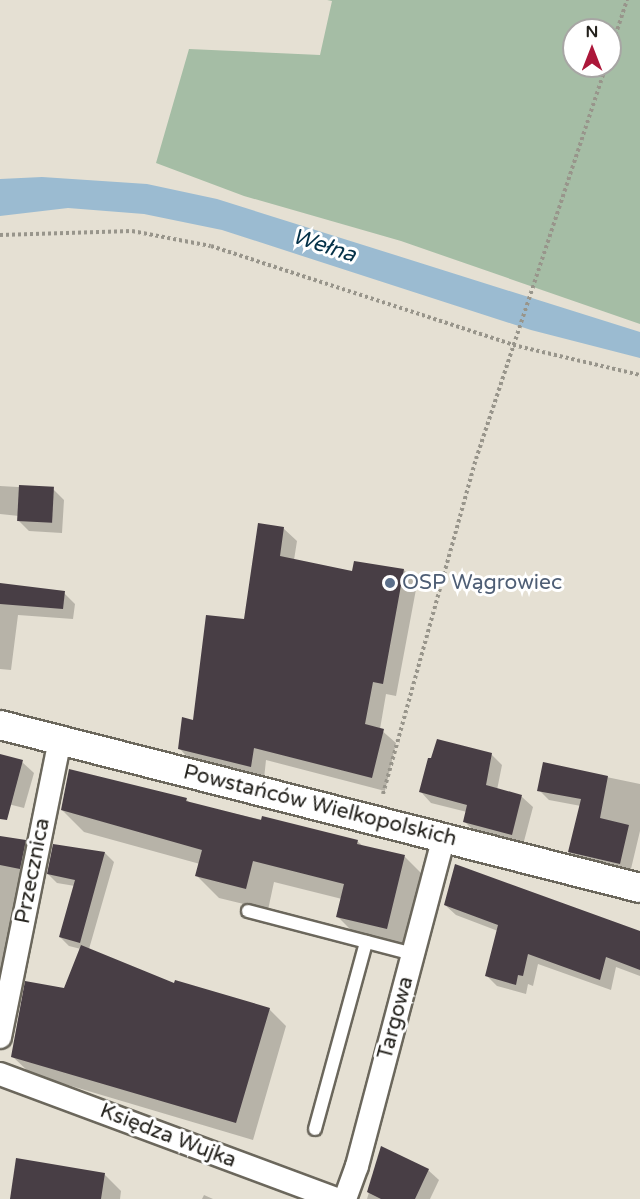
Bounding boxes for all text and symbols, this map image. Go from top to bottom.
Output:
north arrow [562,18,622,78]
text: N [586,22,598,42]
water label: Wełna [289,223,359,269]
place label: OSP Wągrowiec [402,570,562,596]
marker: OSP Wągrowiec [383,576,397,590]
street label: Powstańców Wielkopolskich [181,760,459,852]
street label: Przecznica [10,816,56,926]
street label: Targowa [373,974,419,1062]
street label: Księdza Wujka [96,1098,240,1174]

